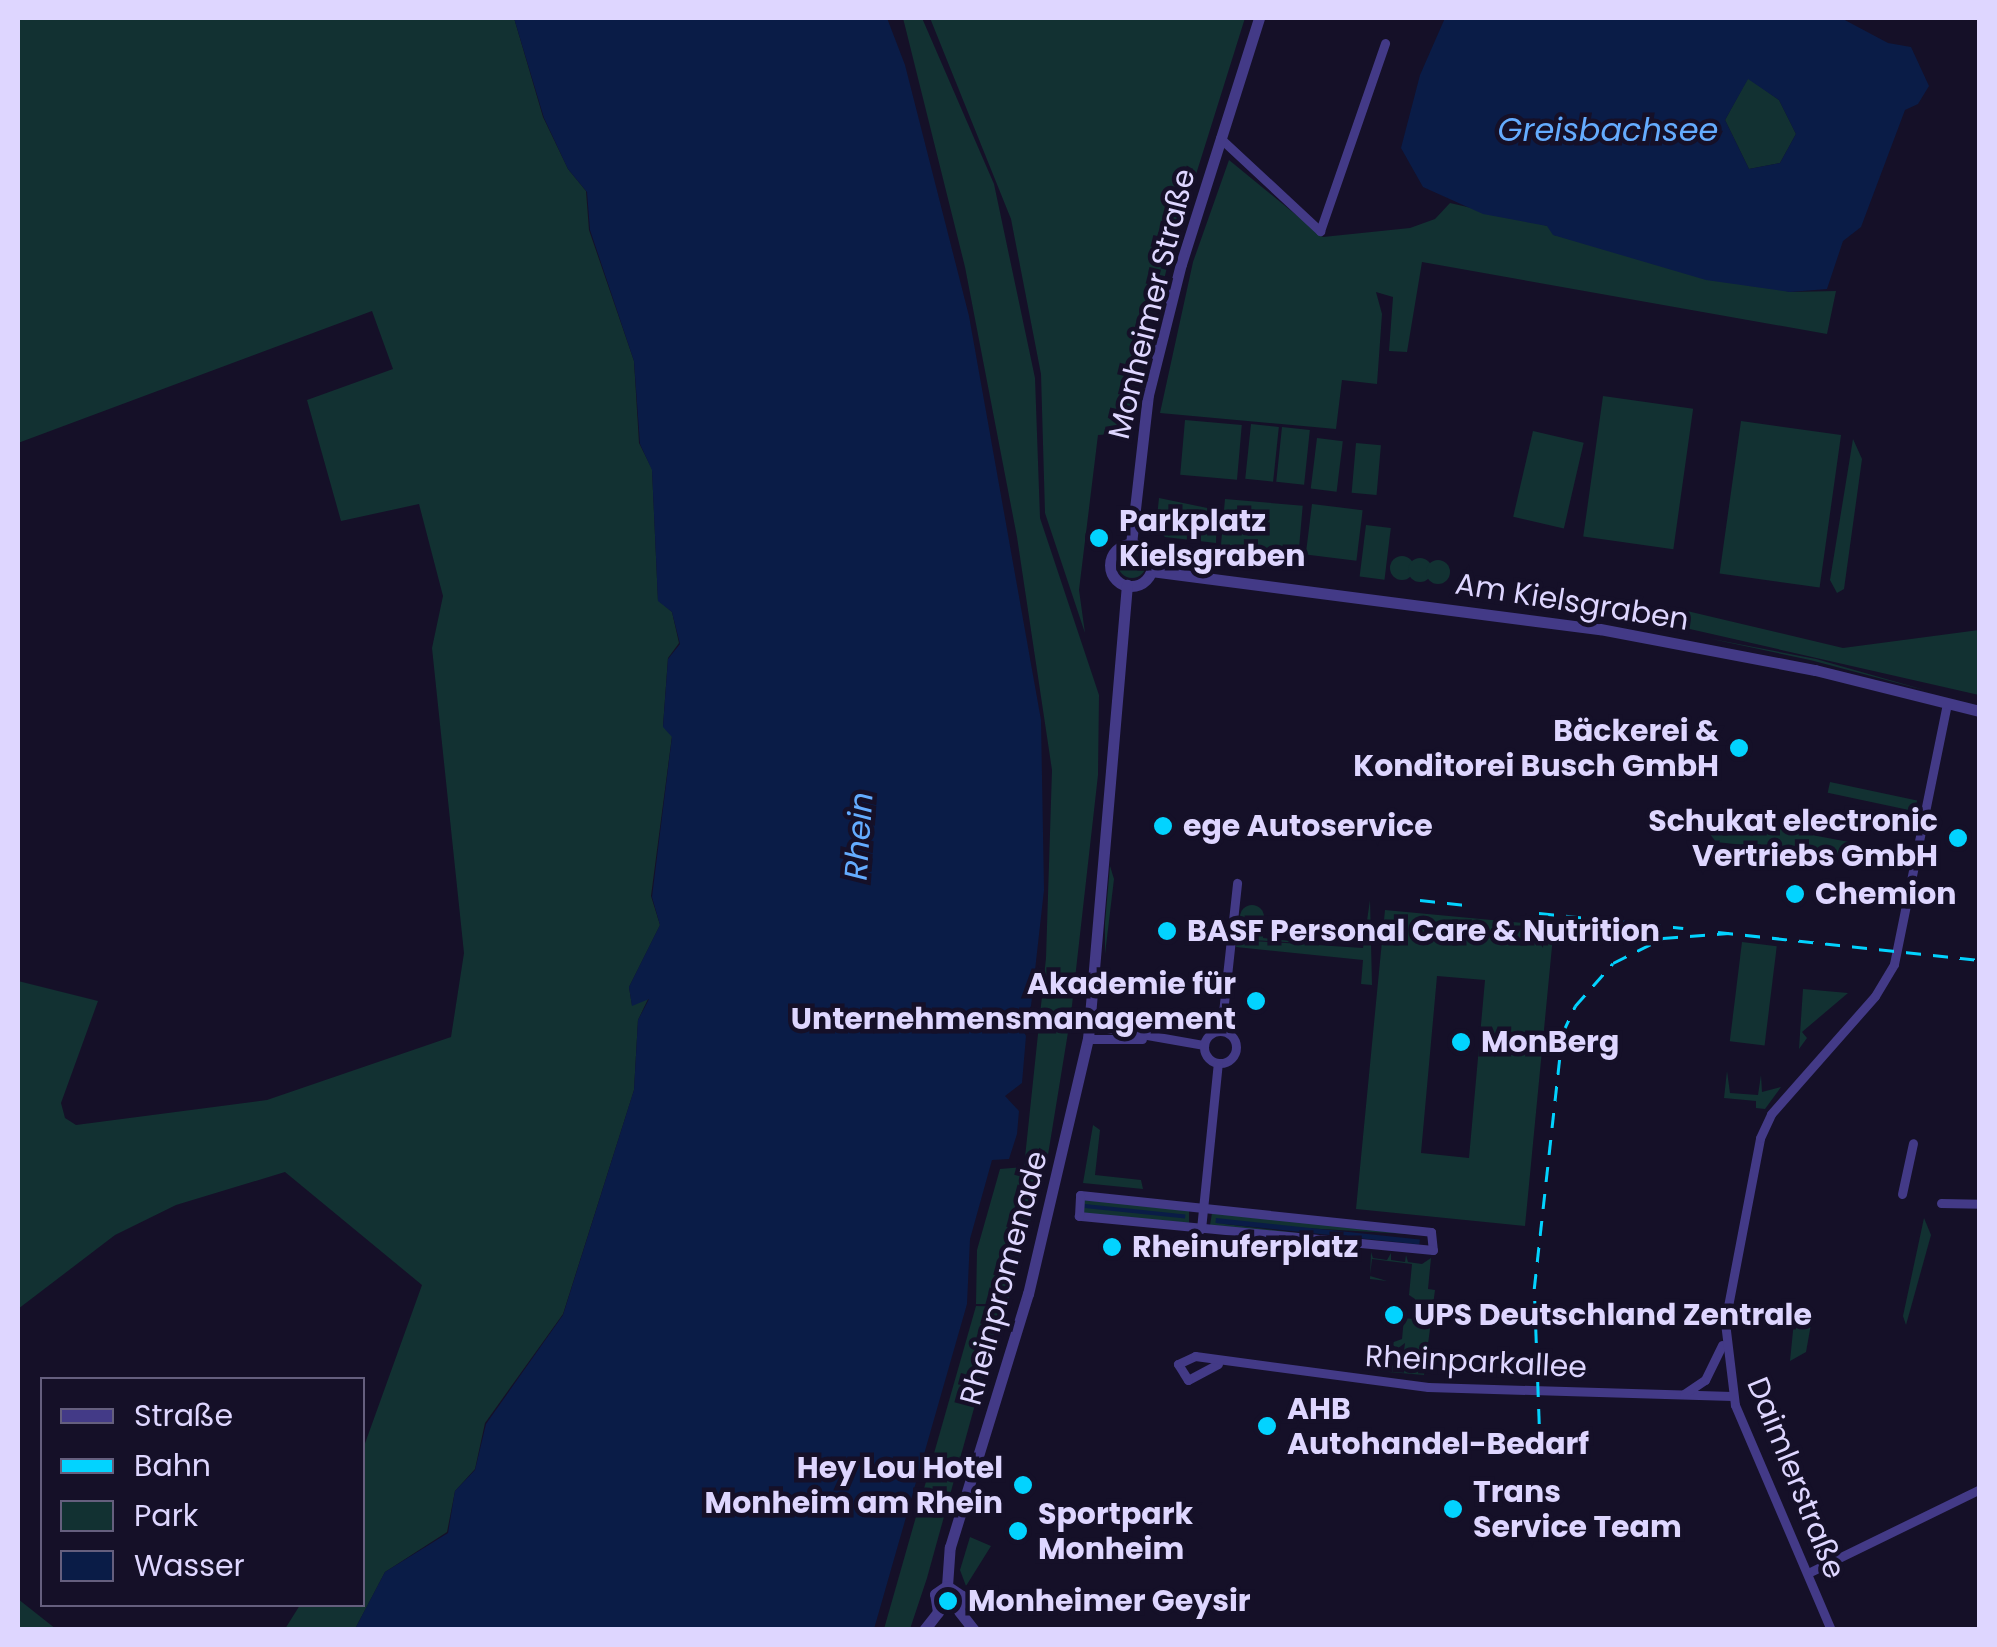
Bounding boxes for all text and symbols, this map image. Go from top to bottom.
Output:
water label: Greisbachsee [1498,111,1718,149]
street label: Monheimer Straße [1101,165,1203,443]
place label: Parkplatz Kielsgraben [1119,503,1305,574]
marker: Parkplatz Kielsgraben [1088,527,1110,549]
street label: Am Kielsgraben [1453,566,1691,638]
place label: Bäckerei & Konditorei Busch GmbH [1353,713,1719,784]
marker: Bäckerei & Konditorei Busch GmbH [1728,737,1750,759]
water label: Rhein [837,791,881,881]
place label: Schukat electronic Vertriebs GmbH [1648,803,1938,874]
place label: ege Autoservice [1183,808,1433,844]
marker: ege Autoservice [1152,815,1174,837]
marker: Schukat electronic Vertriebs GmbH [1947,827,1969,849]
place label: Chemion [1815,876,1957,912]
marker: Chemion [1784,883,1806,905]
place label: BASF Personal Care & Nutrition [1187,913,1660,949]
marker: BASF Personal Care & Nutrition [1156,920,1178,942]
place label: Akademie für Unternehmensmanagement [791,966,1236,1036]
marker: Akademie für Unternehmensmanagement [1245,990,1267,1012]
place label: MonBerg [1481,1024,1619,1060]
marker: MonBerg [1450,1031,1472,1053]
street label: Rheinpromenade [953,1147,1055,1409]
place label: Rheinuferplatz [1132,1229,1358,1265]
marker: Rheinuferplatz [1101,1236,1123,1258]
place label: UPS Deutschland Zentrale [1414,1297,1812,1333]
marker: UPS Deutschland Zentrale [1383,1304,1405,1326]
street label: Rheinparkallee [1364,1338,1588,1386]
street label: Daimlerstraße [1739,1372,1853,1584]
legend [40,1377,365,1607]
place label: AHB Autohandel-Bedarf [1287,1391,1589,1462]
text: Straße [134,1394,233,1437]
marker: AHB Autohandel-Bedarf [1256,1415,1278,1437]
text: Bahn [134,1444,211,1487]
place label: Hey Lou Hotel Monheim am Rhein [705,1450,1003,1520]
marker: Hey Lou Hotel Monheim am Rhein [1012,1474,1034,1496]
place label: Trans Service Team [1473,1474,1682,1544]
text: Park [134,1494,198,1537]
place label: Sportpark Monheim [1038,1496,1193,1566]
marker: Trans Service Team [1442,1498,1464,1520]
marker: Sportpark Monheim [1007,1520,1029,1542]
text: Wasser [134,1544,245,1587]
place label: Monheimer Geysir [968,1583,1251,1619]
marker: Monheimer Geysir [937,1590,959,1612]

